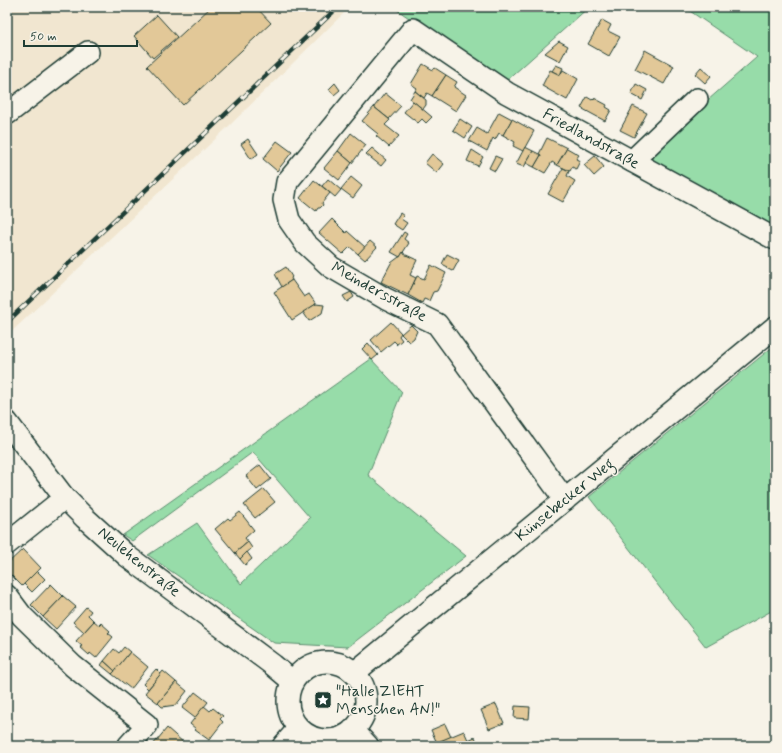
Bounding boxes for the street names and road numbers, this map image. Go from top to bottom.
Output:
street label: Friedlandstraße [539,104,643,174]
street label: Meindersstraße [327,257,431,327]
street label: Künsebecker Weg [511,454,620,547]
street label: Neulehenstraße [93,522,185,602]

